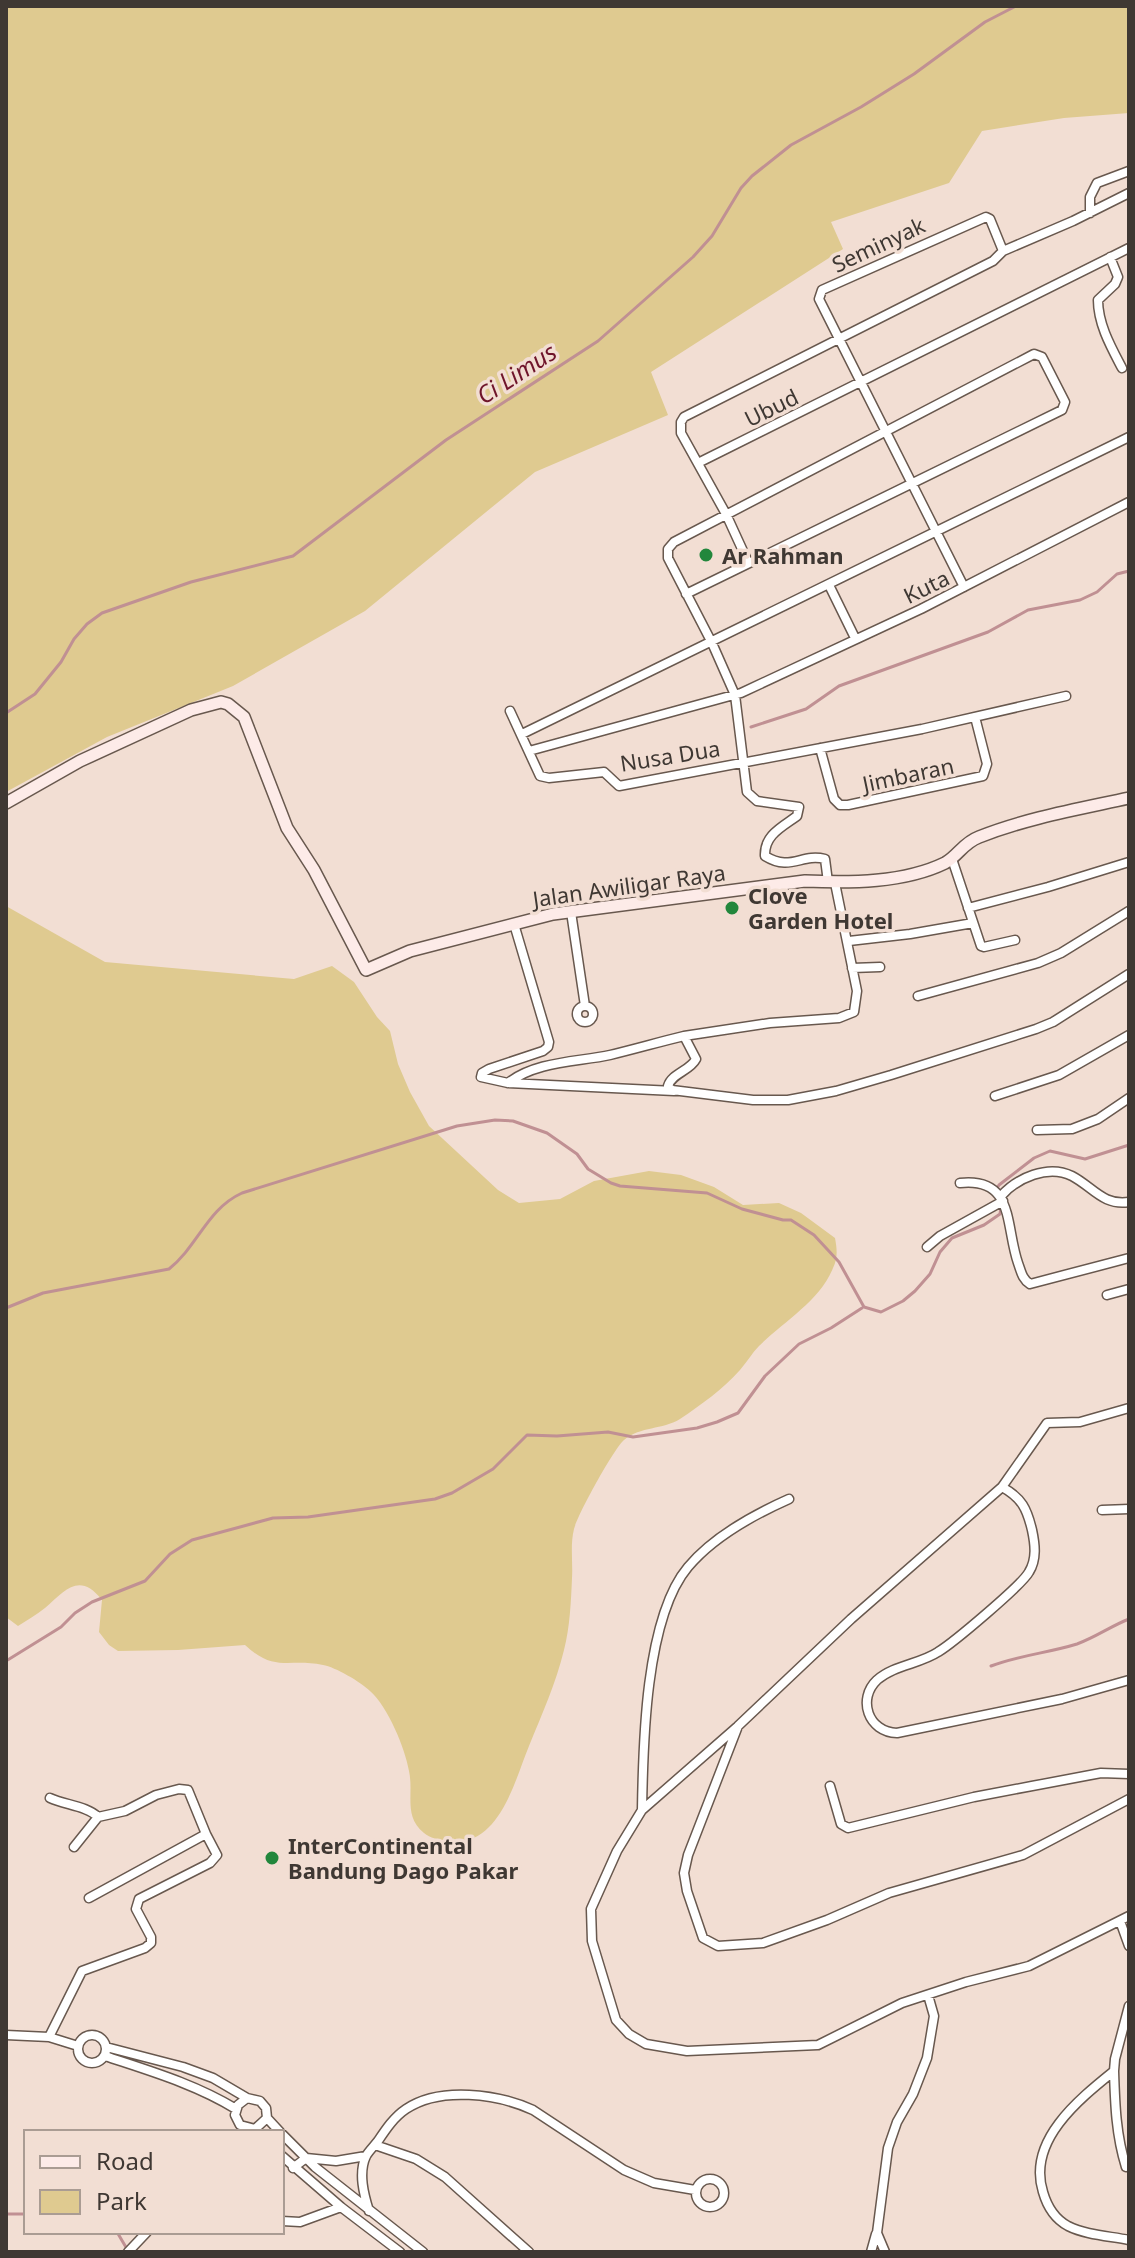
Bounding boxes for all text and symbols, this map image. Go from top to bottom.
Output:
street label: Seminyak [827,209,930,279]
water label: Ci Limus [470,335,562,411]
street label: Ubud [739,381,803,433]
place label: Ar Rahman [722,540,844,570]
marker: Ar Rahman [697,546,715,564]
street label: Kuta [898,562,954,610]
street label: Nusa Dua [618,732,722,778]
street label: Jimbaran [858,750,956,799]
street label: Jalan Awiligar Raya [529,857,727,914]
place label: Clove Garden Hotel [748,880,893,935]
marker: Clove Garden Hotel [723,899,741,917]
place label: InterContinental Bandung Dago Pakar [288,1830,519,1885]
marker: InterContinental Bandung Dago Pakar [263,1849,281,1867]
legend [24,2130,284,2234]
text: Road [96,2144,154,2177]
text: Park [96,2184,147,2217]

